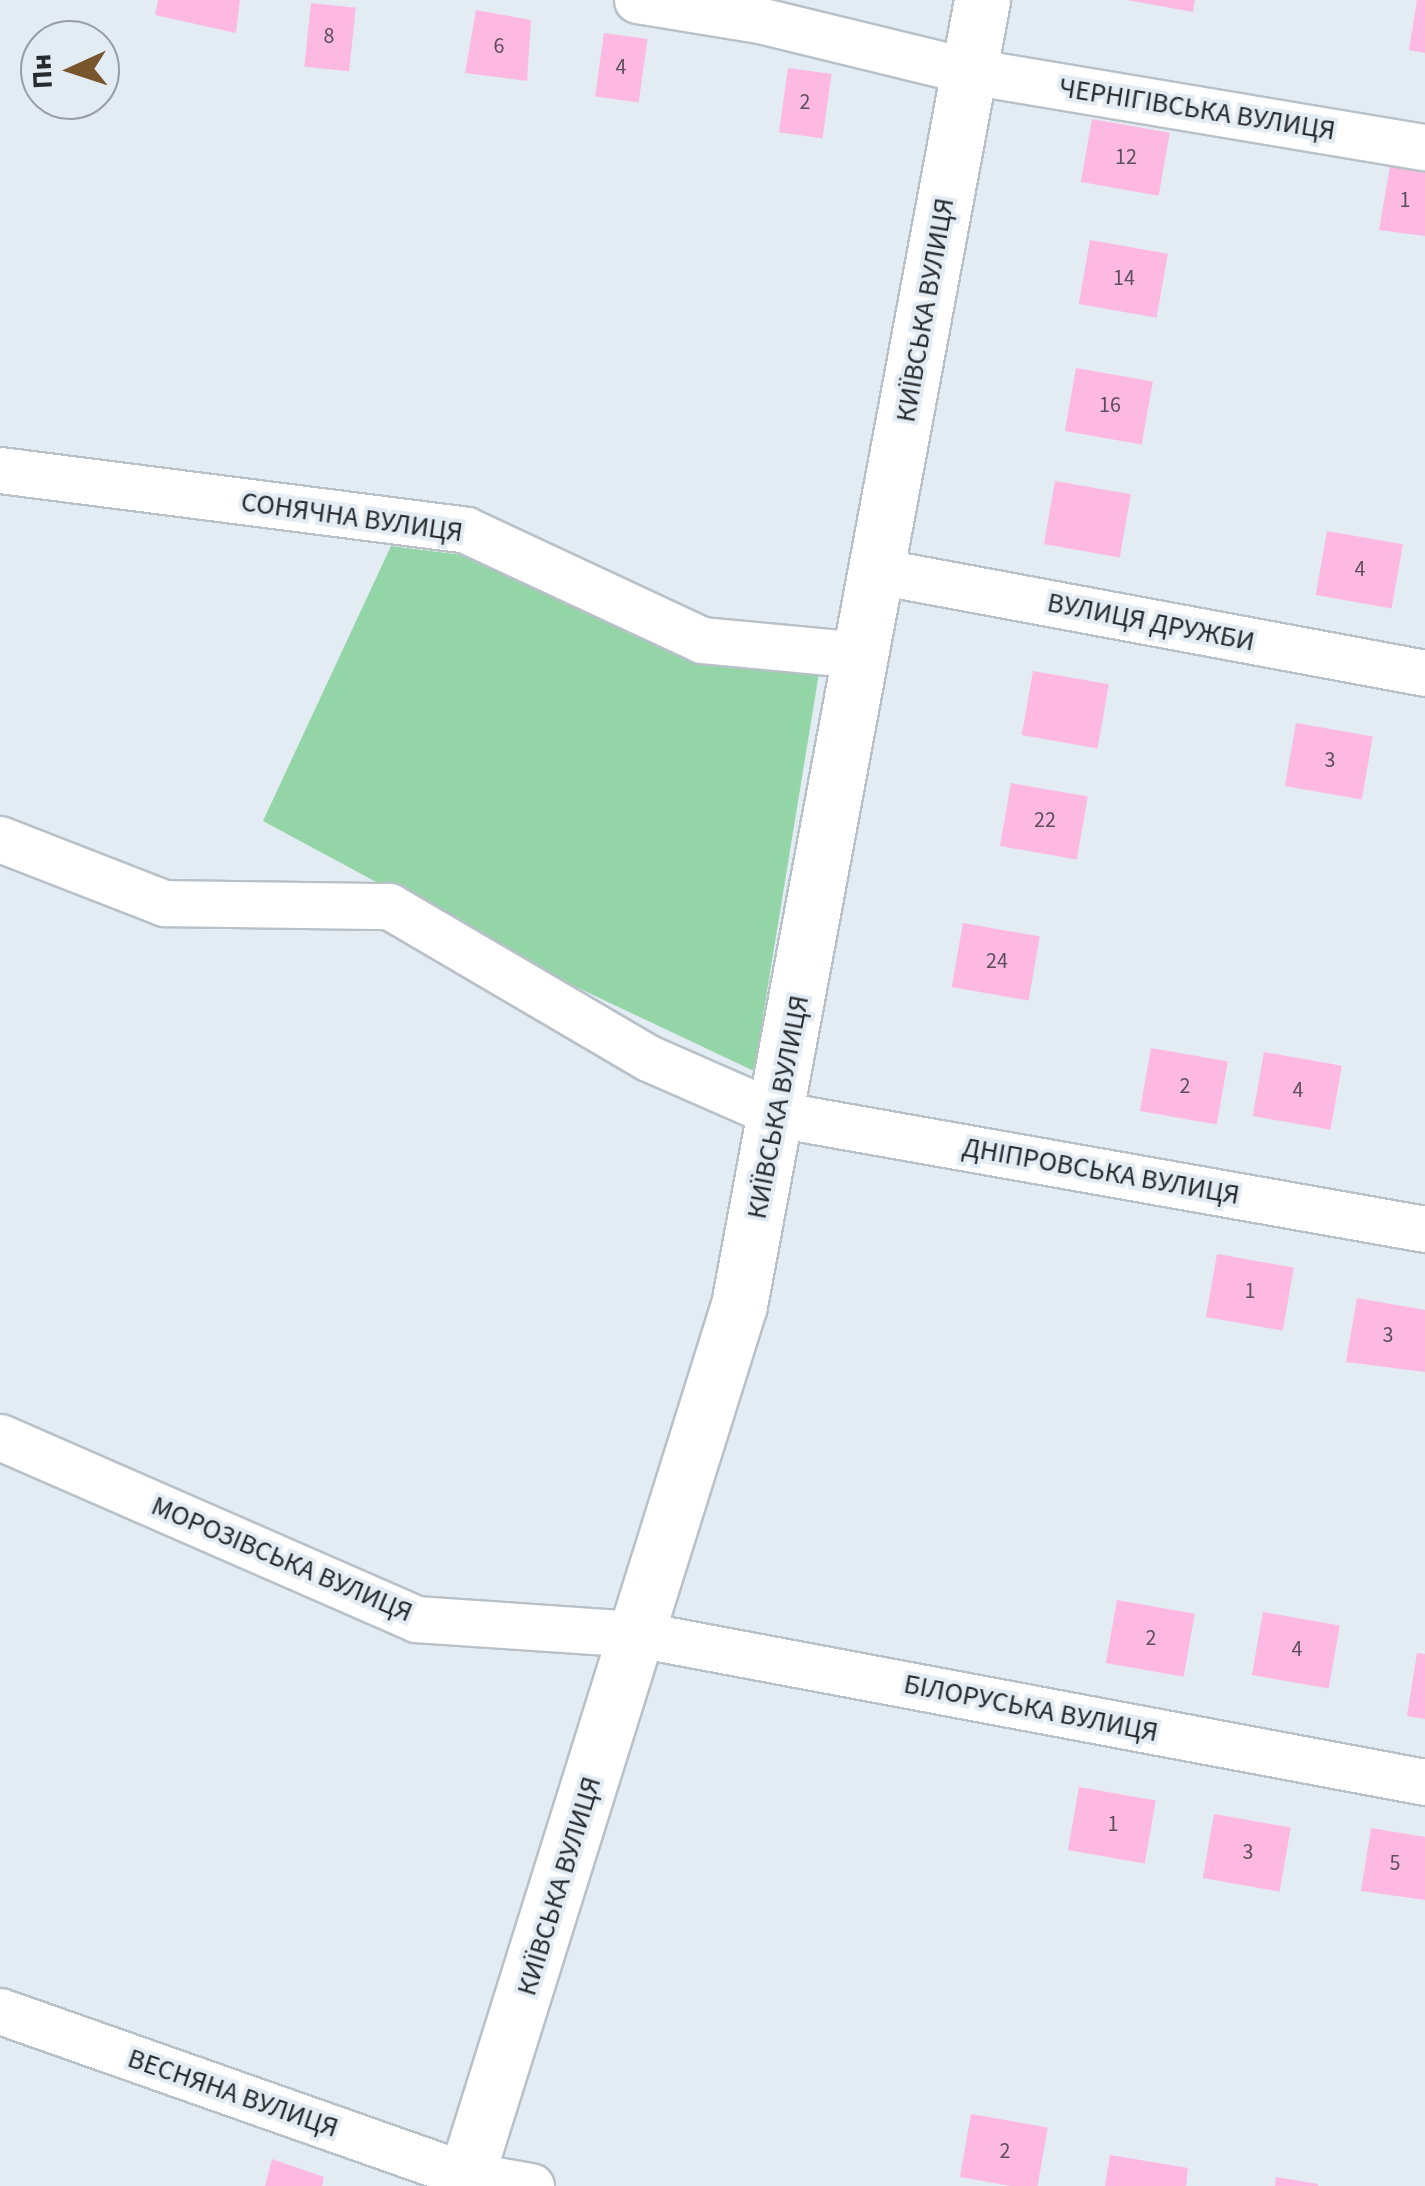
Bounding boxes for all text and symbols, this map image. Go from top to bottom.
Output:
north arrow [20,20,120,120]
house number: 8 [324,24,334,50]
house number: 6 [494,34,504,60]
text: Пн [21,53,63,90]
house number: 4 [616,55,626,81]
street label: ЧЕРНІГІВСЬКА ВУЛИЦЯ [1056,71,1338,147]
house number: 2 [800,90,810,116]
house number: 12 [1115,145,1137,171]
house number: 1 [1400,188,1410,214]
street label: КИЇВСЬКА ВУЛИЦЯ [889,195,961,425]
house number: 14 [1113,266,1135,292]
house number: 16 [1099,393,1121,419]
street label: СОНЯЧНА ВУЛИЦЯ [239,485,465,549]
house number: 4 [1355,557,1365,583]
street label: ВУЛИЦЯ ДРУЖБИ [1044,585,1258,659]
house number: 3 [1325,748,1335,774]
house number: 22 [1034,808,1056,834]
house number: 24 [986,949,1008,975]
street label: КИЇВСЬКА ВУЛИЦЯ [740,992,816,1222]
house number: 2 [1180,1074,1190,1100]
house number: 4 [1293,1078,1303,1104]
street label: ДНІПРОВСЬКА ВУЛИЦЯ [960,1130,1242,1212]
house number: 1 [1245,1279,1255,1305]
house number: 3 [1383,1323,1393,1349]
street label: МОРОЗІВСЬКА ВУЛИЦЯ [146,1489,418,1629]
house number: 2 [1146,1626,1156,1652]
house number: 4 [1292,1637,1302,1663]
street label: БІЛОРУСЬКА ВУЛИЦЯ [901,1667,1161,1749]
street label: КИЇВСЬКА ВУЛИЦЯ [510,1772,608,2000]
house number: 1 [1108,1812,1118,1838]
house number: 3 [1243,1840,1253,1866]
house number: 5 [1390,1851,1400,1877]
street label: ВЕСНЯНА ВУЛИЦЯ [123,2041,343,2145]
house number: 2 [1000,2139,1010,2165]

